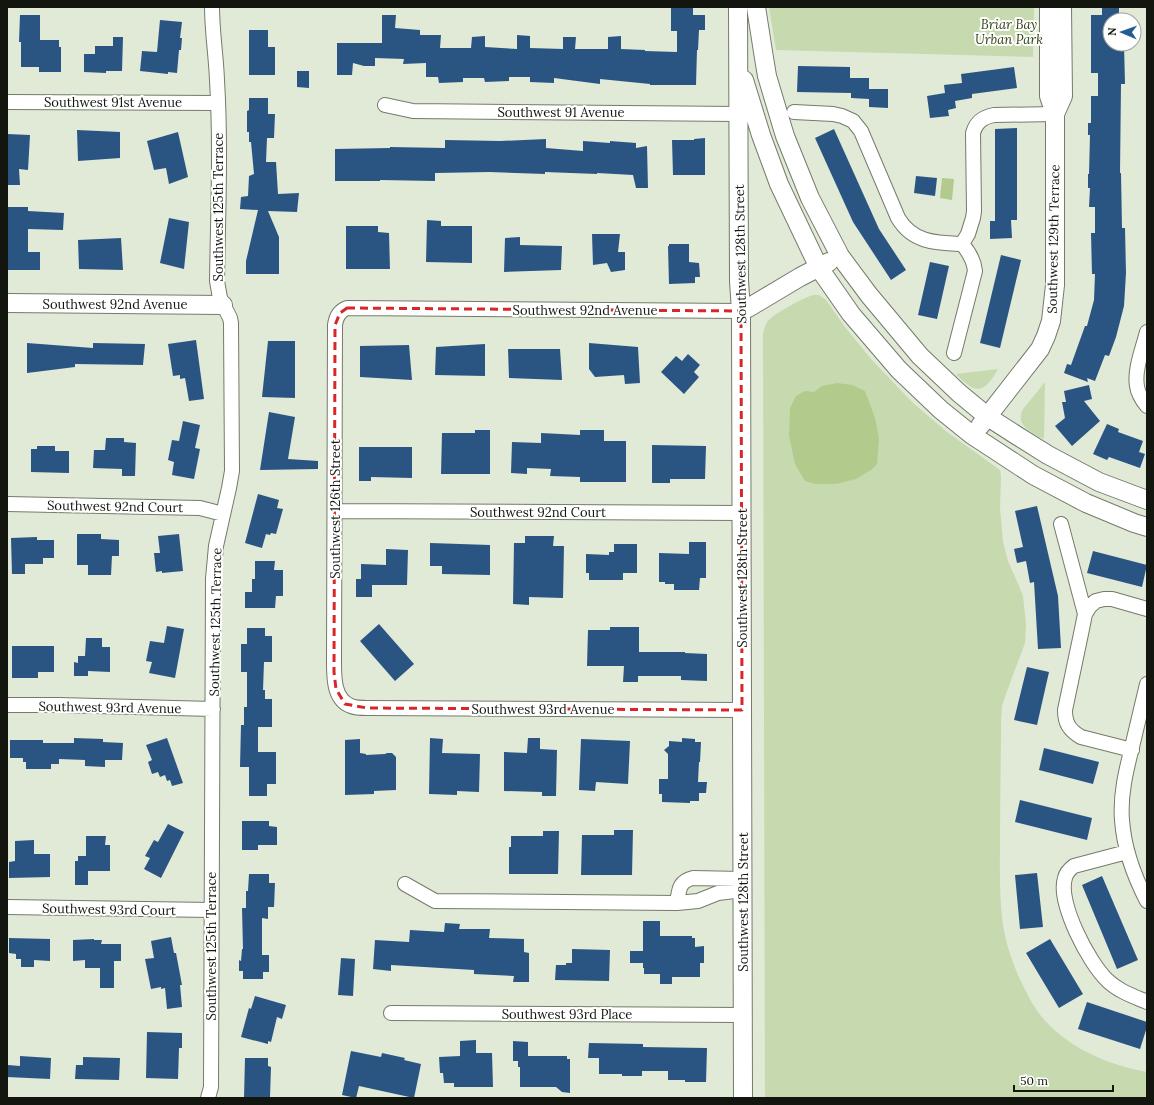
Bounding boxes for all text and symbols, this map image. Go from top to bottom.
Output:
north arrow [1102,12,1142,52]
park label: Briar Bay Urban Park [975,16,1043,48]
text: N [1105,27,1119,36]
street label: Southwest 91st Avenue [44,94,182,111]
street label: Southwest 91 Avenue [497,104,625,121]
street label: Southwest 125th Terrace [210,133,227,281]
street label: Southwest 129th Terrace [1044,164,1063,314]
street label: Southwest 128th Street [731,184,750,324]
street label: Southwest 92nd Avenue [43,296,187,313]
street label: Southwest 92nd Avenue [513,302,657,319]
street label: Southwest 126th Street [327,439,344,579]
street label: Southwest 92nd Court [47,497,183,516]
street label: Southwest 92nd Court [470,504,606,521]
street label: Southwest 128th Street [734,508,751,648]
street label: Southwest 125th Terrace [206,547,225,697]
street label: Southwest 93rd Avenue [38,698,182,717]
street label: Southwest 93rd Avenue [472,701,614,718]
street label: Southwest 128th Street [735,832,752,972]
street label: Southwest 125th Terrace [203,872,220,1020]
street label: Southwest 93rd Court [42,900,176,919]
street label: Southwest 93rd Place [502,1006,632,1023]
scale bar [1014,1067,1113,1093]
text: 50 m [1020,1073,1048,1088]

